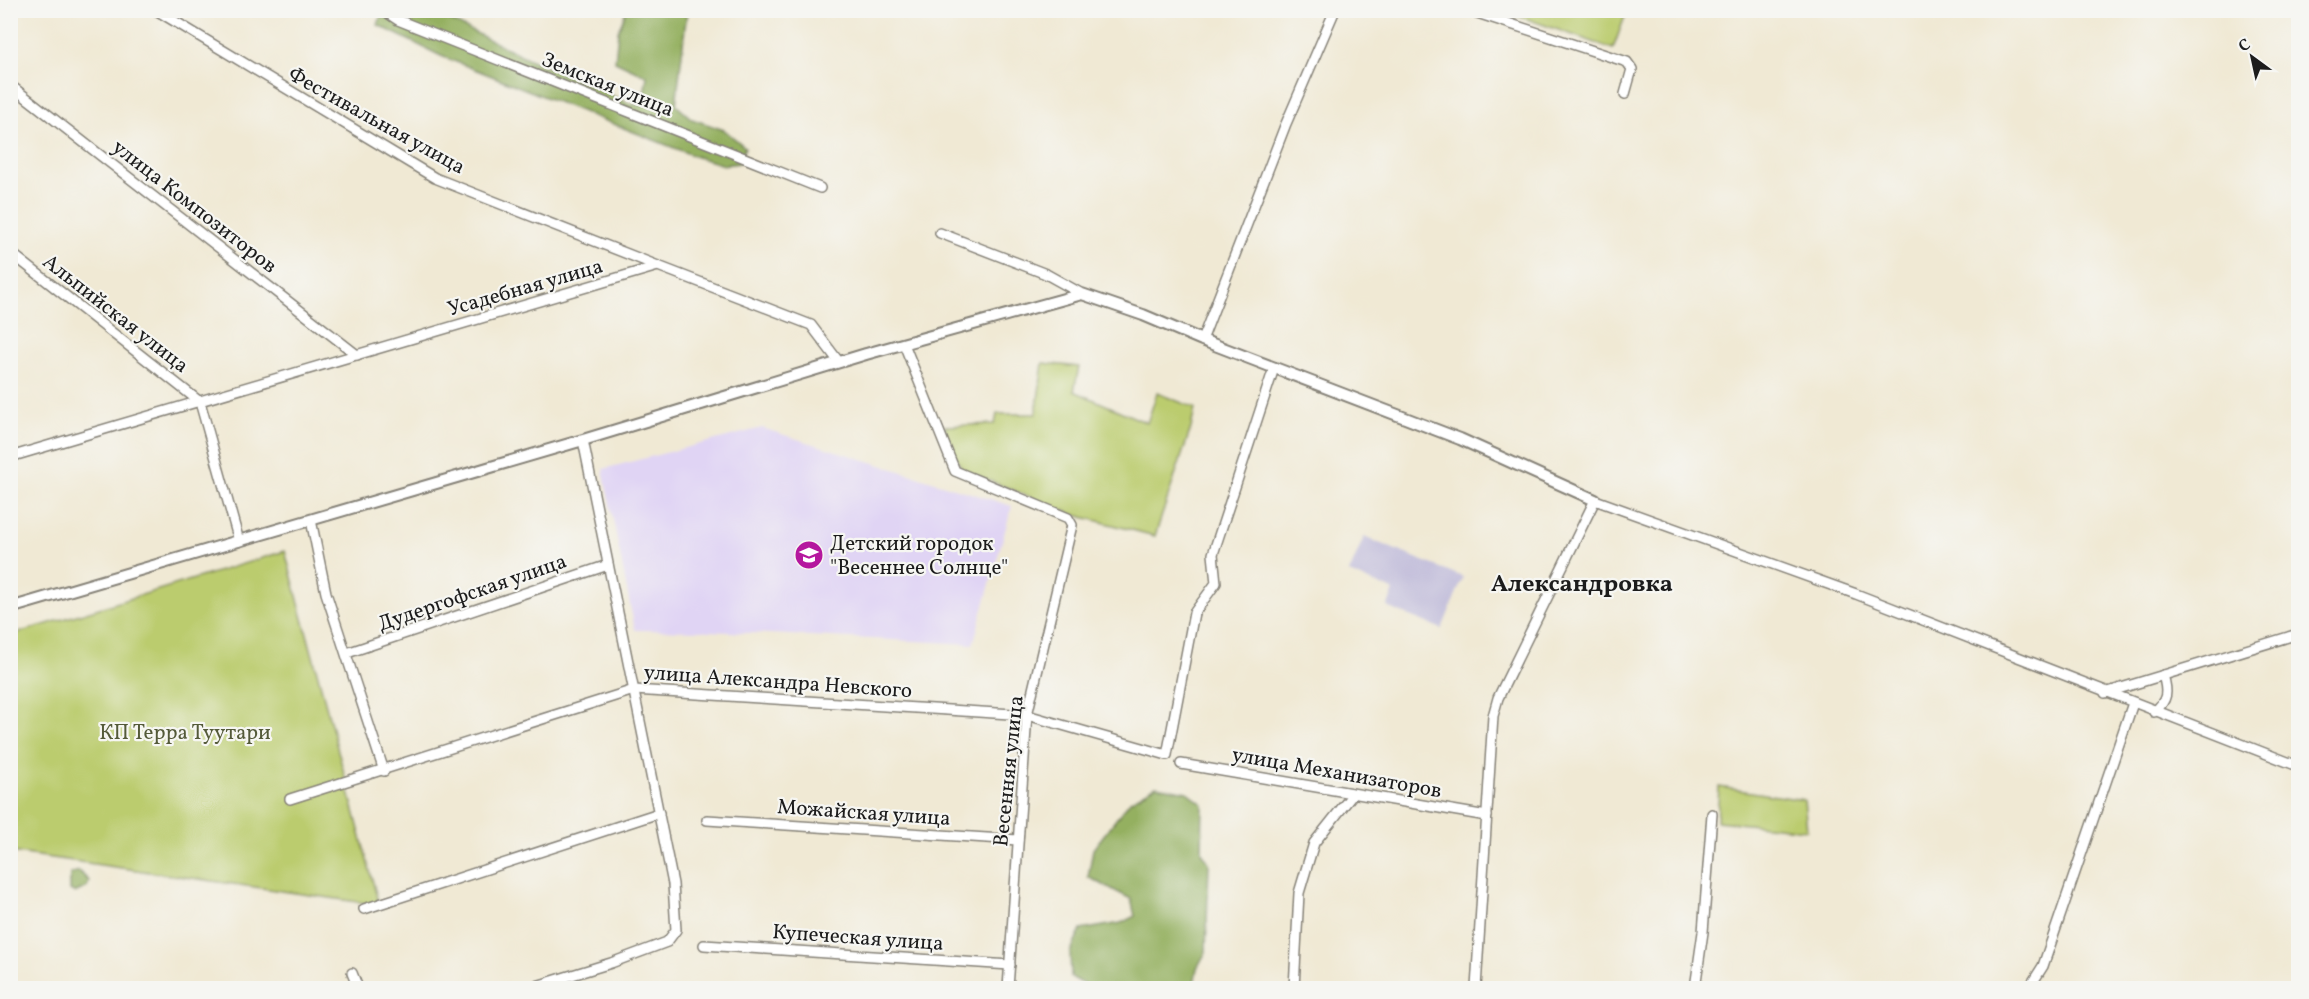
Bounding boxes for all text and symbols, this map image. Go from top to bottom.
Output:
north arrow [2222,27,2282,87]
text: С [2235,34,2255,58]
street label: Земская улица [537,46,678,125]
street label: Фестивальная улица [282,60,470,182]
street label: улица Композиторов [106,134,283,281]
street label: Альпийская улица [36,248,194,380]
street label: Усадебная улица [444,252,607,325]
place label: Детский городок "Весеннее Солнце" [830,530,1008,583]
school or university icon: Детский городок "Весеннее Солнце" [793,539,825,571]
street label: Дудергофская улица [374,547,571,639]
district label: Александровка [1491,568,1673,602]
street label: улица Александра Невского [643,659,913,706]
street label: Весенняя улица [987,694,1032,848]
park label: КП Терра Туутари [99,719,271,748]
street label: улица Механизаторов [1229,741,1444,806]
street label: Можайская улица [776,793,952,834]
street label: Купеческая улица [771,918,944,959]

